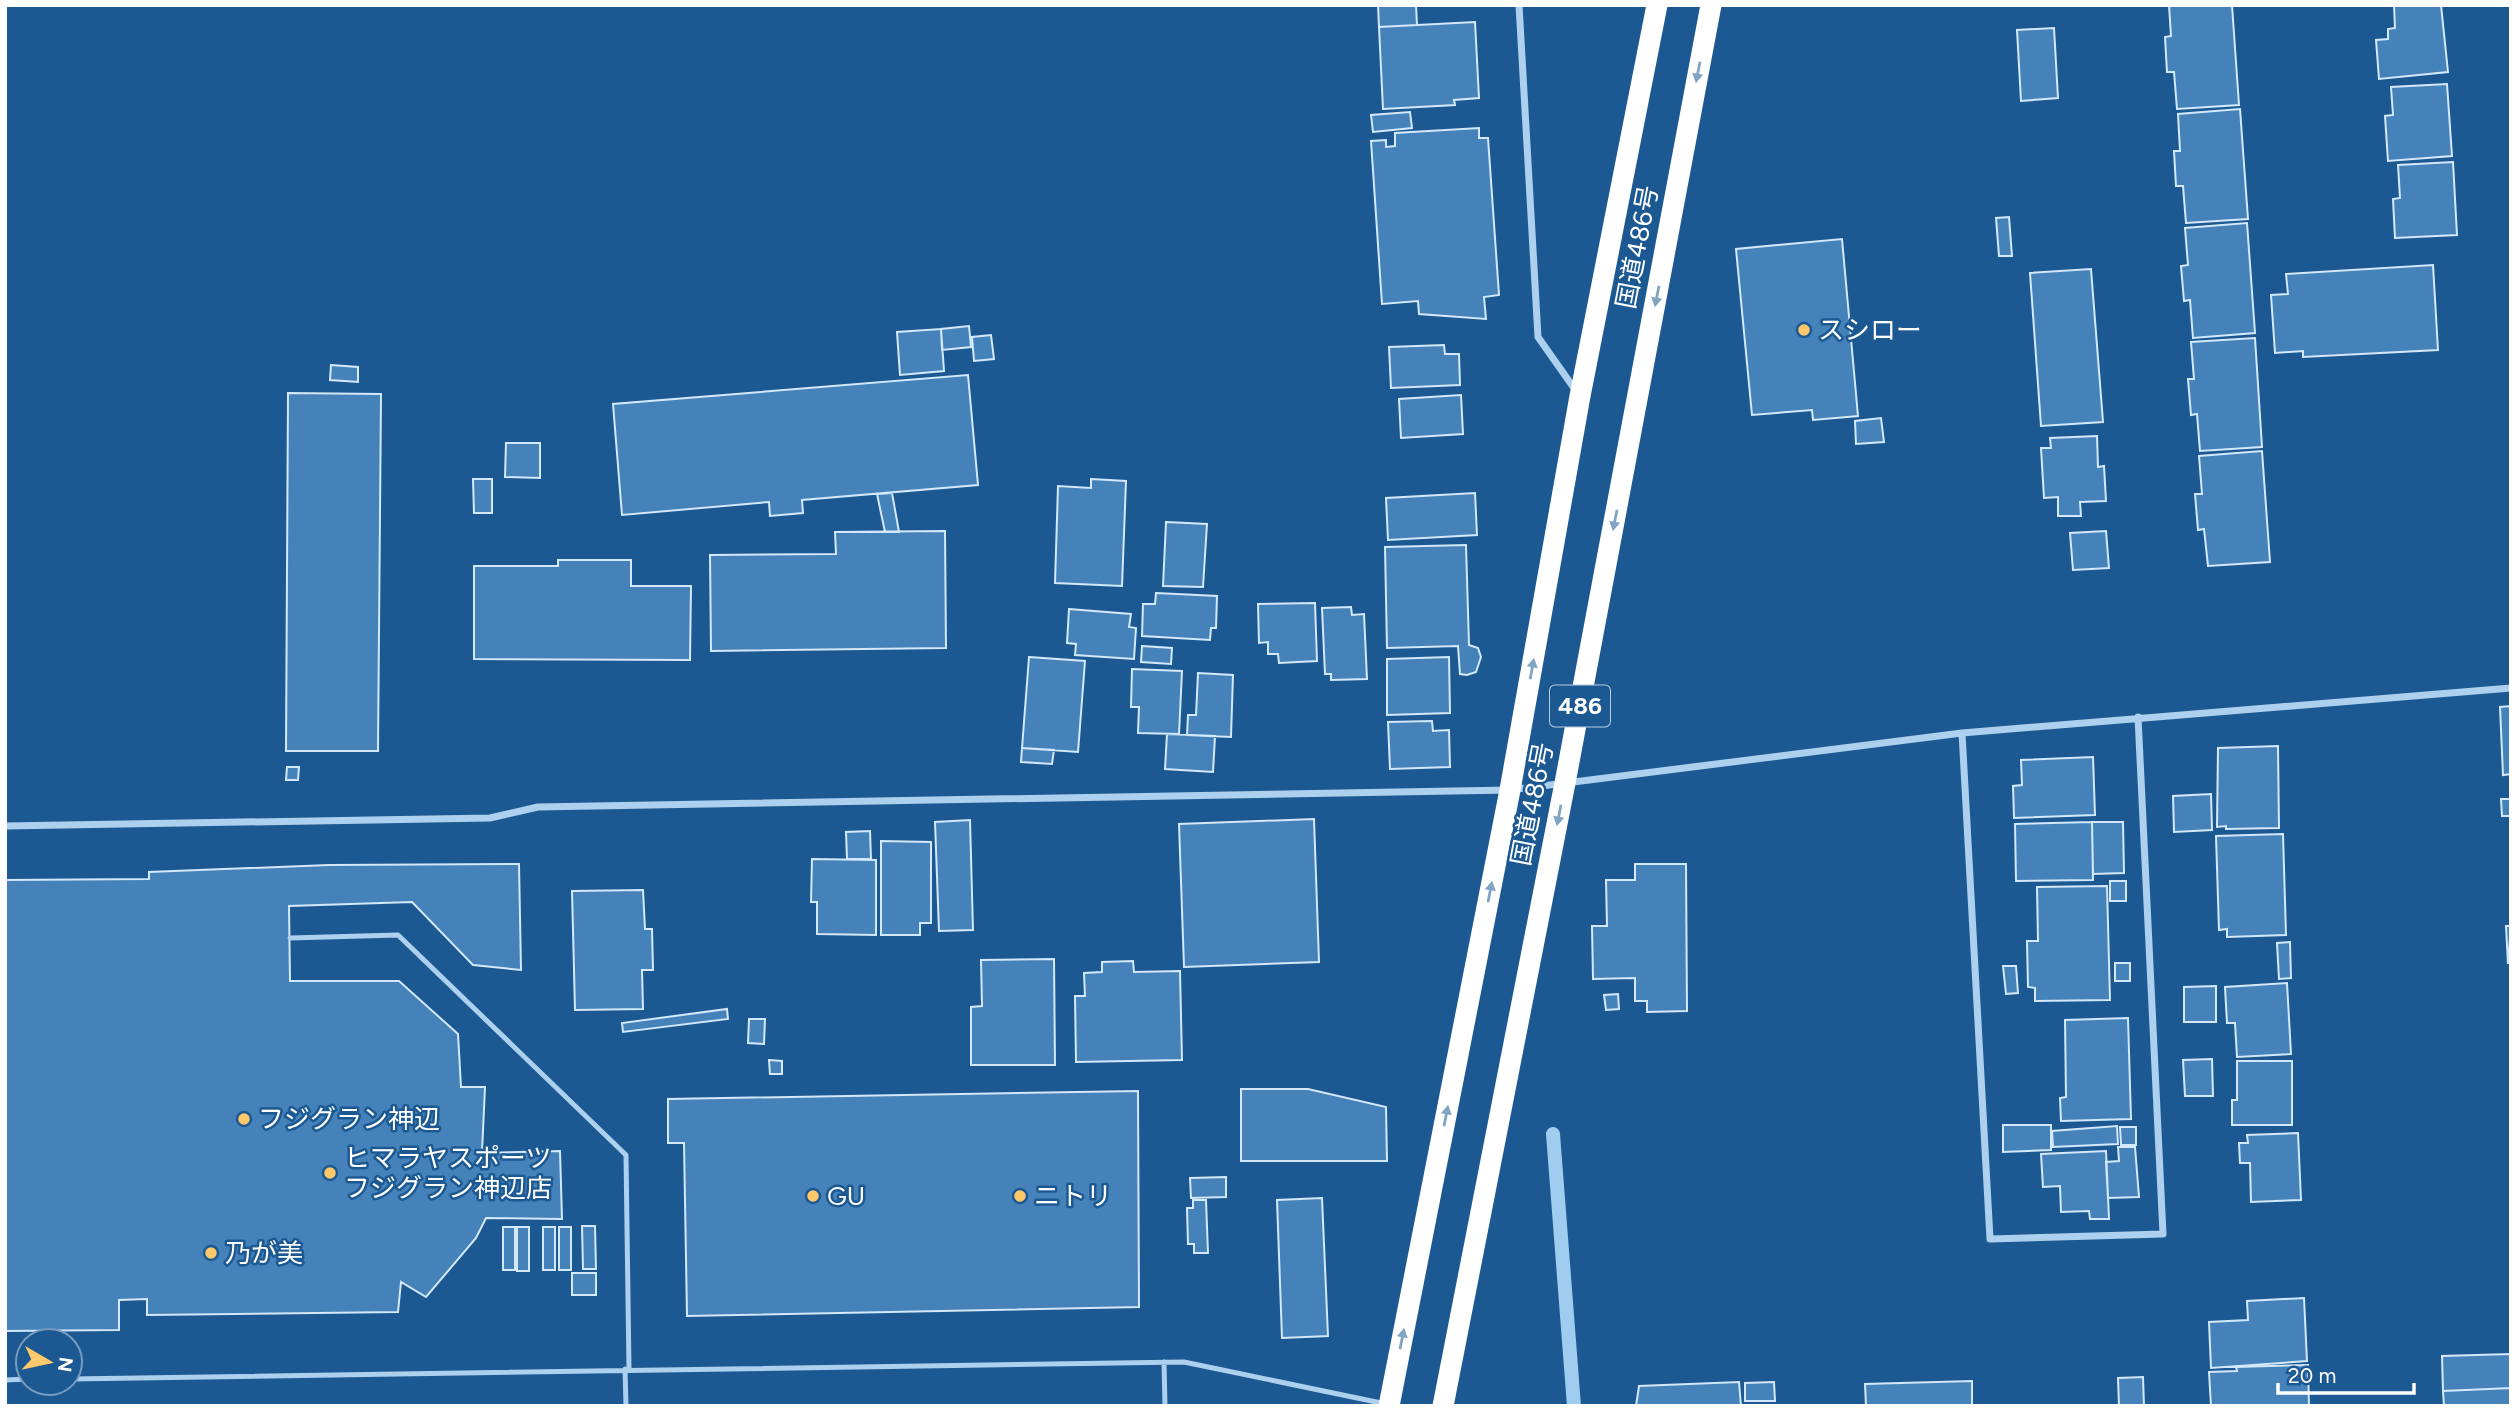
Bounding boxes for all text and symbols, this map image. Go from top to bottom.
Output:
one-way arrow [1693,61,1704,83]
street label: 国道486号 [1609,183,1665,311]
one-way arrow [1651,285,1662,307]
place label: スシロー [1818,314,1922,346]
marker: スシロー [1796,322,1812,338]
one-way arrow [1609,509,1620,531]
one-way arrow [1527,658,1538,680]
road number: 486 [1550,686,1610,726]
street label: 国道486号 [1504,740,1560,868]
one-way arrow [1553,804,1564,826]
one-way arrow [1485,881,1496,903]
place label: フジグラン神辺 [258,1103,440,1135]
one-way arrow [1441,1105,1452,1127]
marker: フジグラン神辺 [236,1111,252,1127]
place label: ヒマラヤスポーツ フジグラン神辺店 [344,1142,552,1204]
marker: ヒマラヤスポーツ フジグラン神辺店 [322,1165,338,1181]
place label: GU [827,1180,865,1212]
place label: ニトリ [1034,1180,1112,1212]
marker: GU [805,1188,821,1204]
marker: ニトリ [1012,1188,1028,1204]
place label: 乃が美 [225,1237,303,1269]
marker: 乃が美 [203,1245,219,1261]
north arrow [14,1327,84,1397]
one-way arrow [1397,1328,1408,1350]
scale bar [2278,1352,2414,1396]
text: N [53,1356,78,1374]
text: 20 m [2288,1363,2336,1388]

